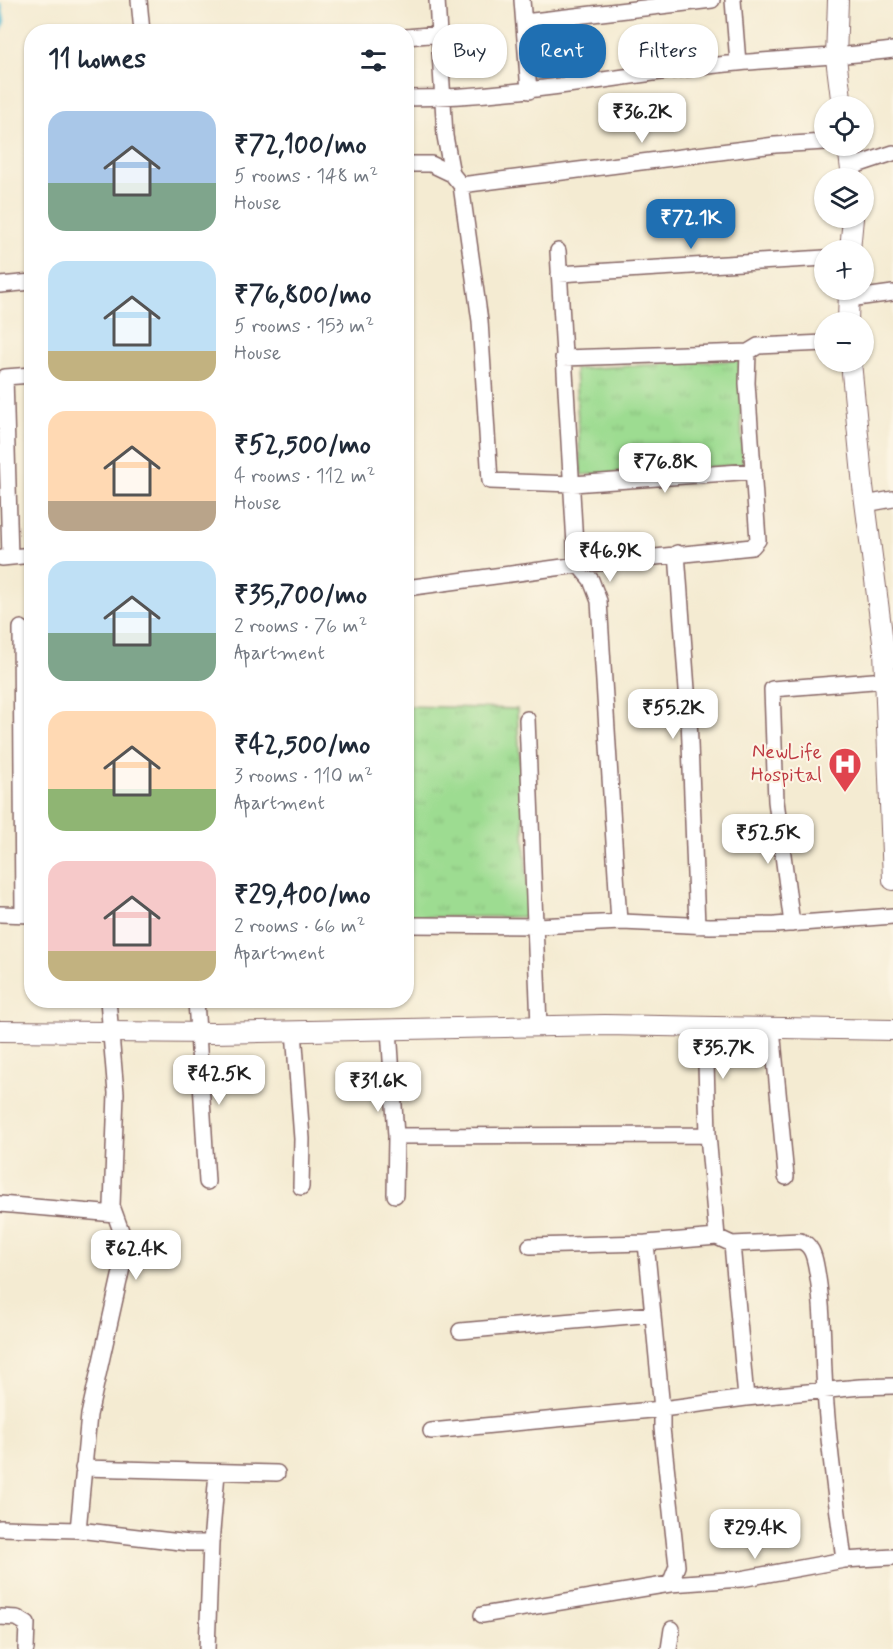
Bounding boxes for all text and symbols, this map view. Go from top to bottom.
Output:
chip: Buy [432,24,507,78]
chip: Rent [519,24,606,78]
chip: Filters [618,24,718,78]
text: 11 homes [48,43,146,77]
icon: filters [357,44,390,77]
pin: ₹36.2K [593,93,691,144]
map controls [814,96,874,372]
button: locate [814,96,874,156]
text: ₹36.2K [612,99,672,126]
text: ₹72,100/mo [234,129,367,163]
icon: home [96,135,168,207]
text: 5 rooms · 148 m² [234,163,378,190]
button: layers [814,168,874,228]
text: House [234,190,281,217]
pin: ₹72.1K [642,199,740,250]
text: ₹72.1K [660,205,722,232]
button: + [814,240,874,300]
text: ₹76,800/mo [234,279,371,313]
icon: home [96,285,168,357]
button: − [814,312,874,372]
text: 5 rooms · 153 m² [234,313,374,340]
text: House [234,340,281,367]
text: ₹52,500/mo [234,429,371,463]
icon: home [96,435,168,507]
pin: ₹76.8K [616,443,714,494]
text: ₹76.8K [633,449,697,476]
text: 4 rooms · 112 m² [234,463,375,490]
text: House [234,490,281,517]
pin: ₹46.9K [561,532,659,583]
text: ₹46.9K [579,538,641,565]
text: ₹35,700/mo [234,579,367,613]
icon: home [96,585,168,657]
text: 2 rooms · 76 m² [234,613,367,640]
text: Apartment [234,640,325,667]
pin: ₹55.2K [624,689,722,740]
text: ₹55.2K [642,695,704,722]
text: ₹42,500/mo [234,729,370,763]
icon: home [96,735,168,807]
place label: NewLife Hospital [751,739,822,789]
hospital icon: NewLife Hospital [827,746,863,793]
text: 3 rooms · 110 m² [234,763,373,790]
text: Apartment [234,790,325,817]
pin: ₹52.5K [719,814,817,865]
text: ₹52.5K [736,820,800,847]
text: ₹29,400/mo [234,879,371,913]
icon: home [96,885,168,957]
text: 2 rooms · 66 m² [234,913,365,940]
text: Apartment [234,940,325,967]
pin: ₹35.7K [674,1029,772,1080]
text: ₹35.7K [692,1035,754,1062]
pin: ₹42.5K [170,1055,268,1106]
text: ₹42.5K [187,1061,251,1088]
pin: ₹31.6K [329,1062,427,1113]
text: ₹31.6K [349,1068,407,1095]
pin: ₹62.4K [87,1230,185,1281]
text: ₹62.4K [105,1236,167,1263]
pin: ₹29.4K [706,1509,804,1560]
text: ₹29.4K [723,1515,787,1542]

